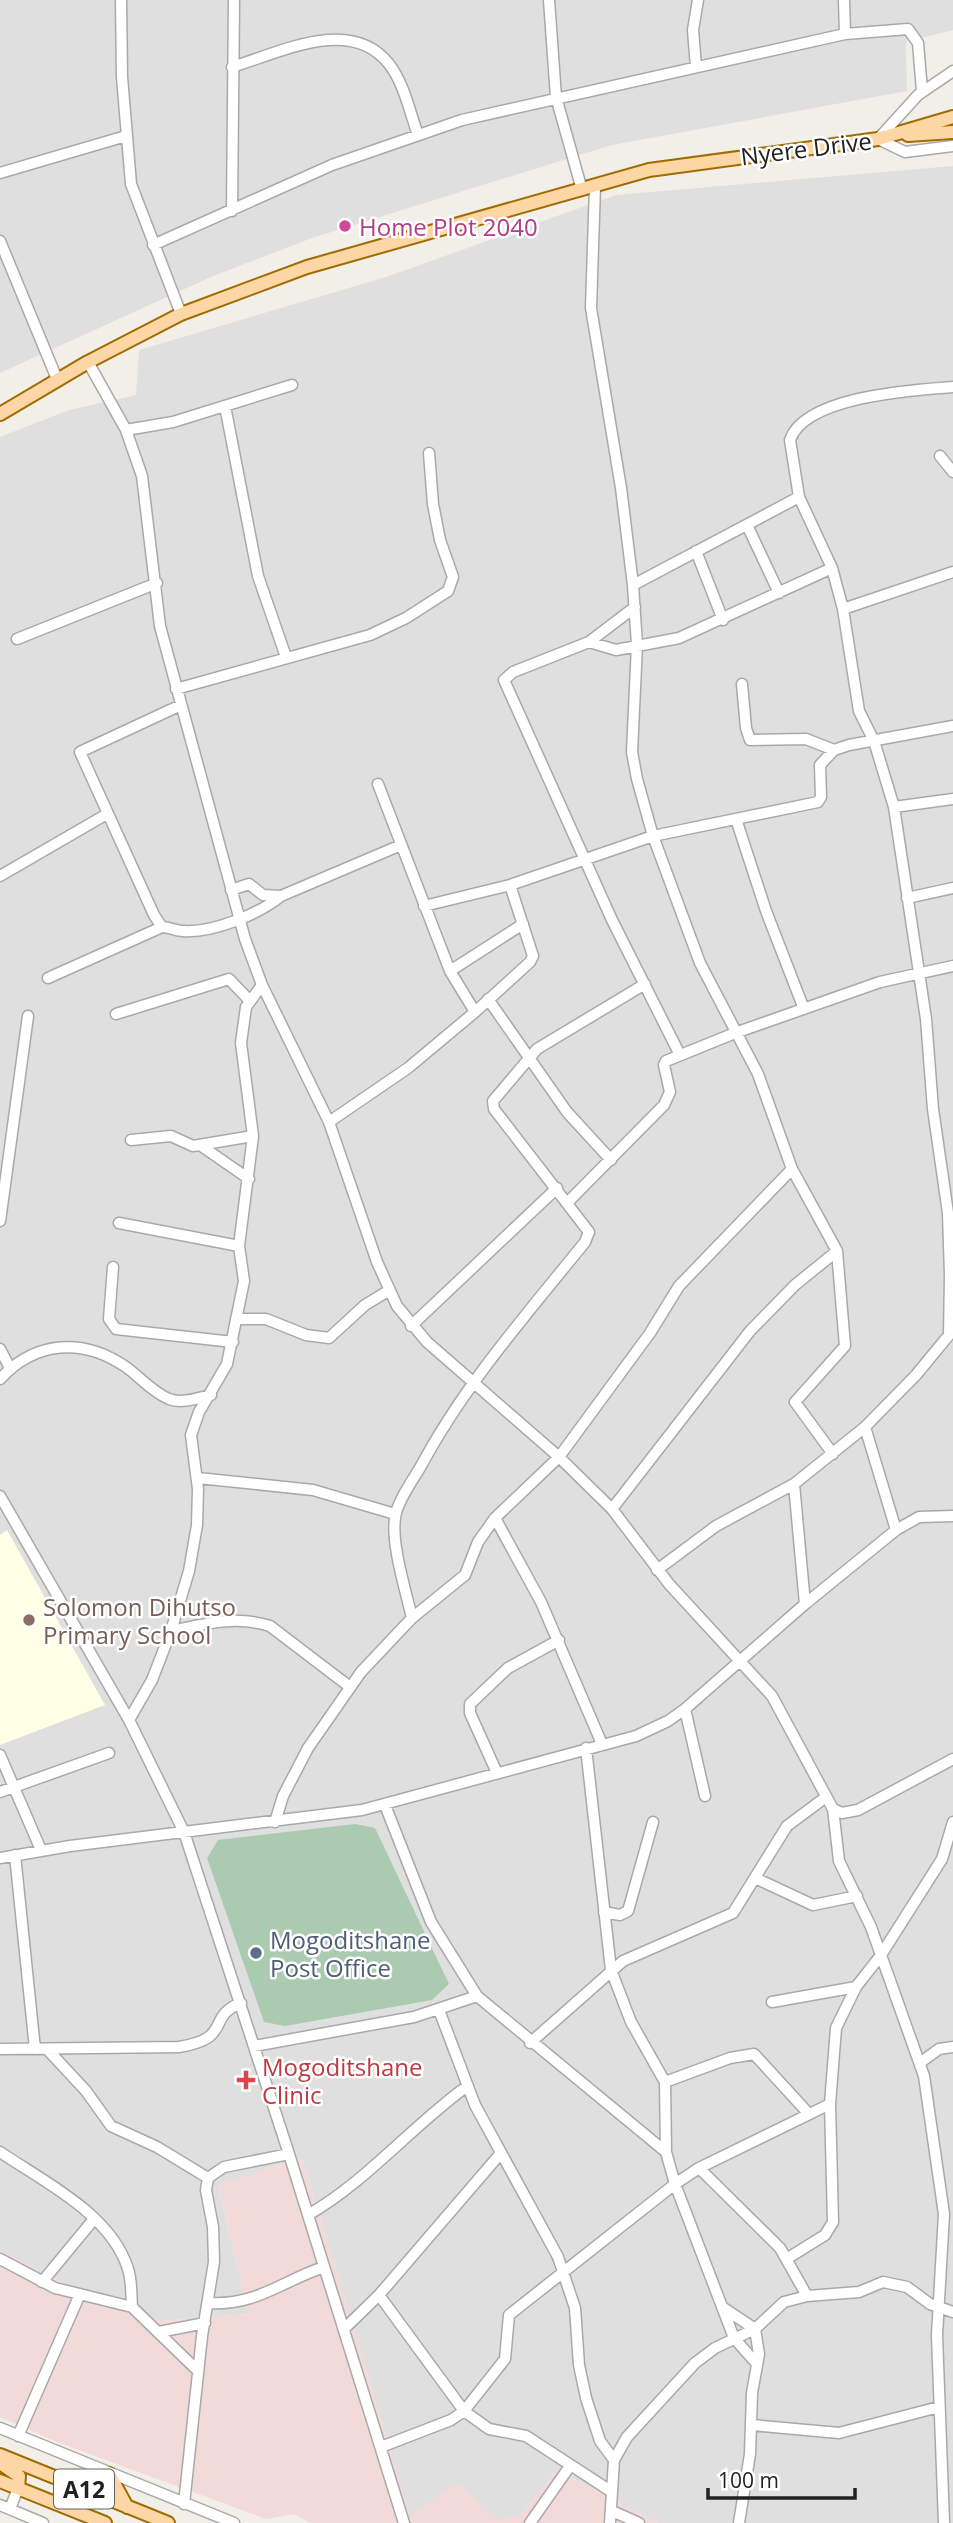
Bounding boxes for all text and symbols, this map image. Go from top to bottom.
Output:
street label: Nyere Drive [739,124,873,172]
place label: Home Plot 2040 [359,210,538,243]
marker: Home Plot 2040 [337,218,353,234]
place label: Solomon Dihutso Primary School [43,1590,236,1651]
marker: Solomon Dihutso Primary School [21,1612,37,1628]
place label: Mogoditshane Post Office [270,1923,430,1984]
marker: Mogoditshane Post Office [248,1945,264,1961]
place label: Mogoditshane Clinic [262,2050,422,2111]
marker: Mogoditshane Clinic [236,2070,256,2090]
scale bar [708,2456,855,2500]
text: 100 m [718,2466,779,2494]
road number: A12 [54,2470,114,2508]

